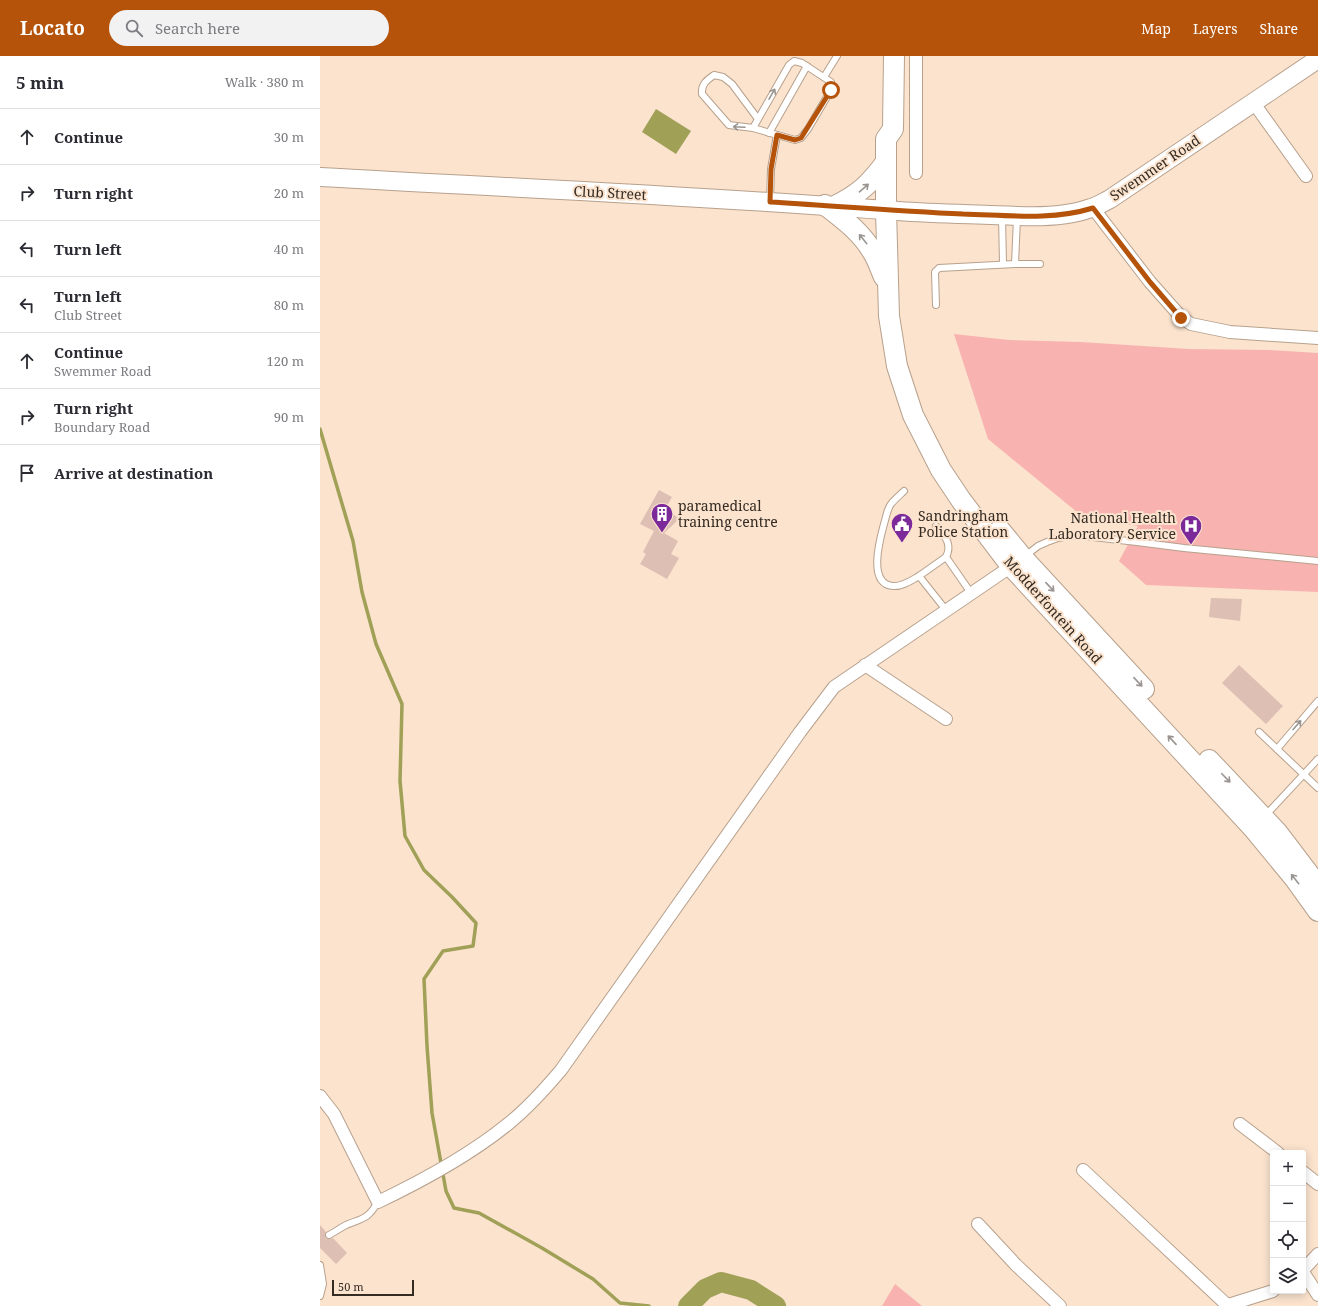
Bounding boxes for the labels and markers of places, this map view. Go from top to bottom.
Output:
place label: paramedical training centre [678,496,778,531]
building icon: paramedical training centre [649,501,675,534]
place label: Sandringham Police Station [918,506,1009,541]
place label: National Health Laboratory Service [1049,508,1176,543]
public building icon: Sandringham Police Station [889,511,915,544]
hospital icon: National Health Laboratory Service [1178,513,1204,546]

